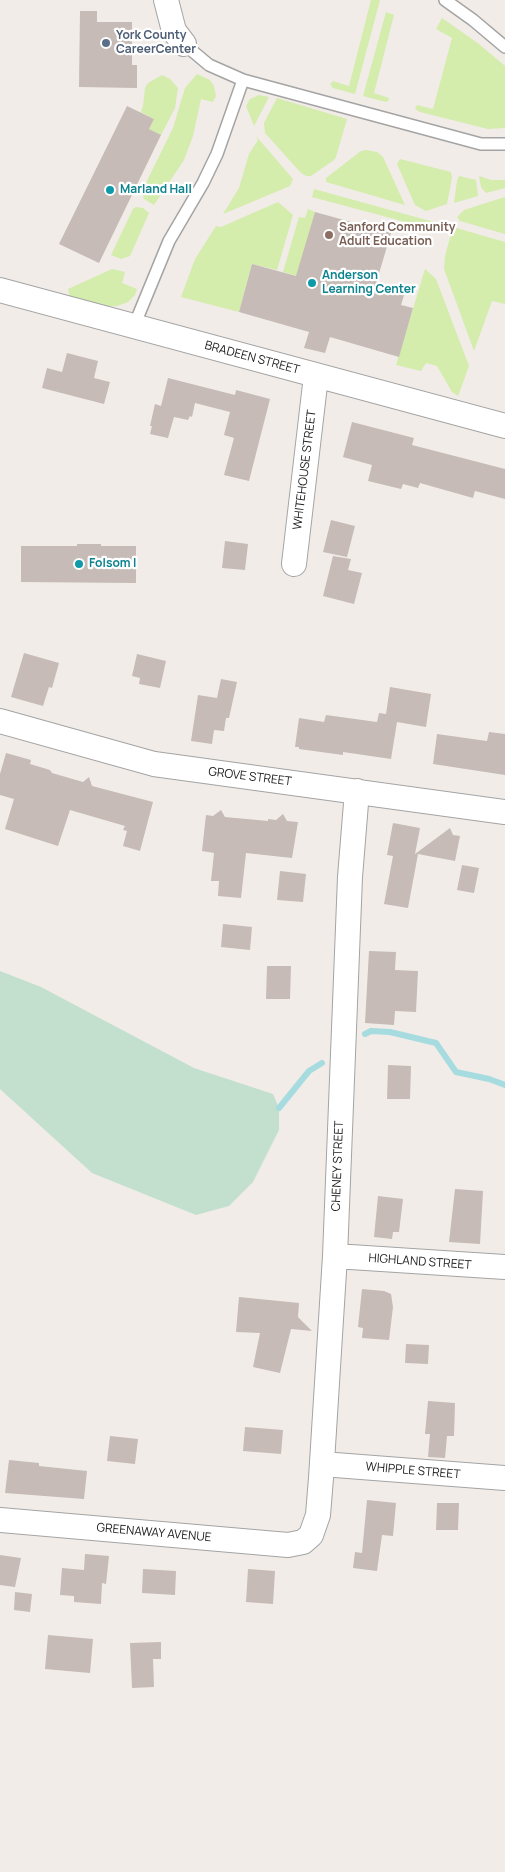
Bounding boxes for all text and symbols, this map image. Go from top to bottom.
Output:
place label: York County CareerCenter [116,29,196,57]
marker: York County CareerCenter [100,37,112,49]
place label: Marland Hall [120,183,192,197]
marker: Marland Hall [104,184,116,196]
place label: Sanford Community Adult Education [339,221,455,249]
marker: Sanford Community Adult Education [323,229,335,241]
place label: Anderson Learning Center [322,269,416,297]
marker: Anderson Learning Center [306,277,318,289]
street label: BRADEEN STREET [203,338,301,378]
street label: WHITEHOUSE STREET [290,409,320,531]
place label: Folsom I [89,557,136,571]
marker: Folsom I [73,558,85,570]
street label: GROVE STREET [208,765,292,789]
street label: CHENEY STREET [329,1120,347,1212]
street label: HIGHLAND STREET [368,1251,472,1273]
street label: WHIPPLE STREET [365,1460,461,1482]
street label: GREENAWAY AVENUE [96,1521,212,1545]

